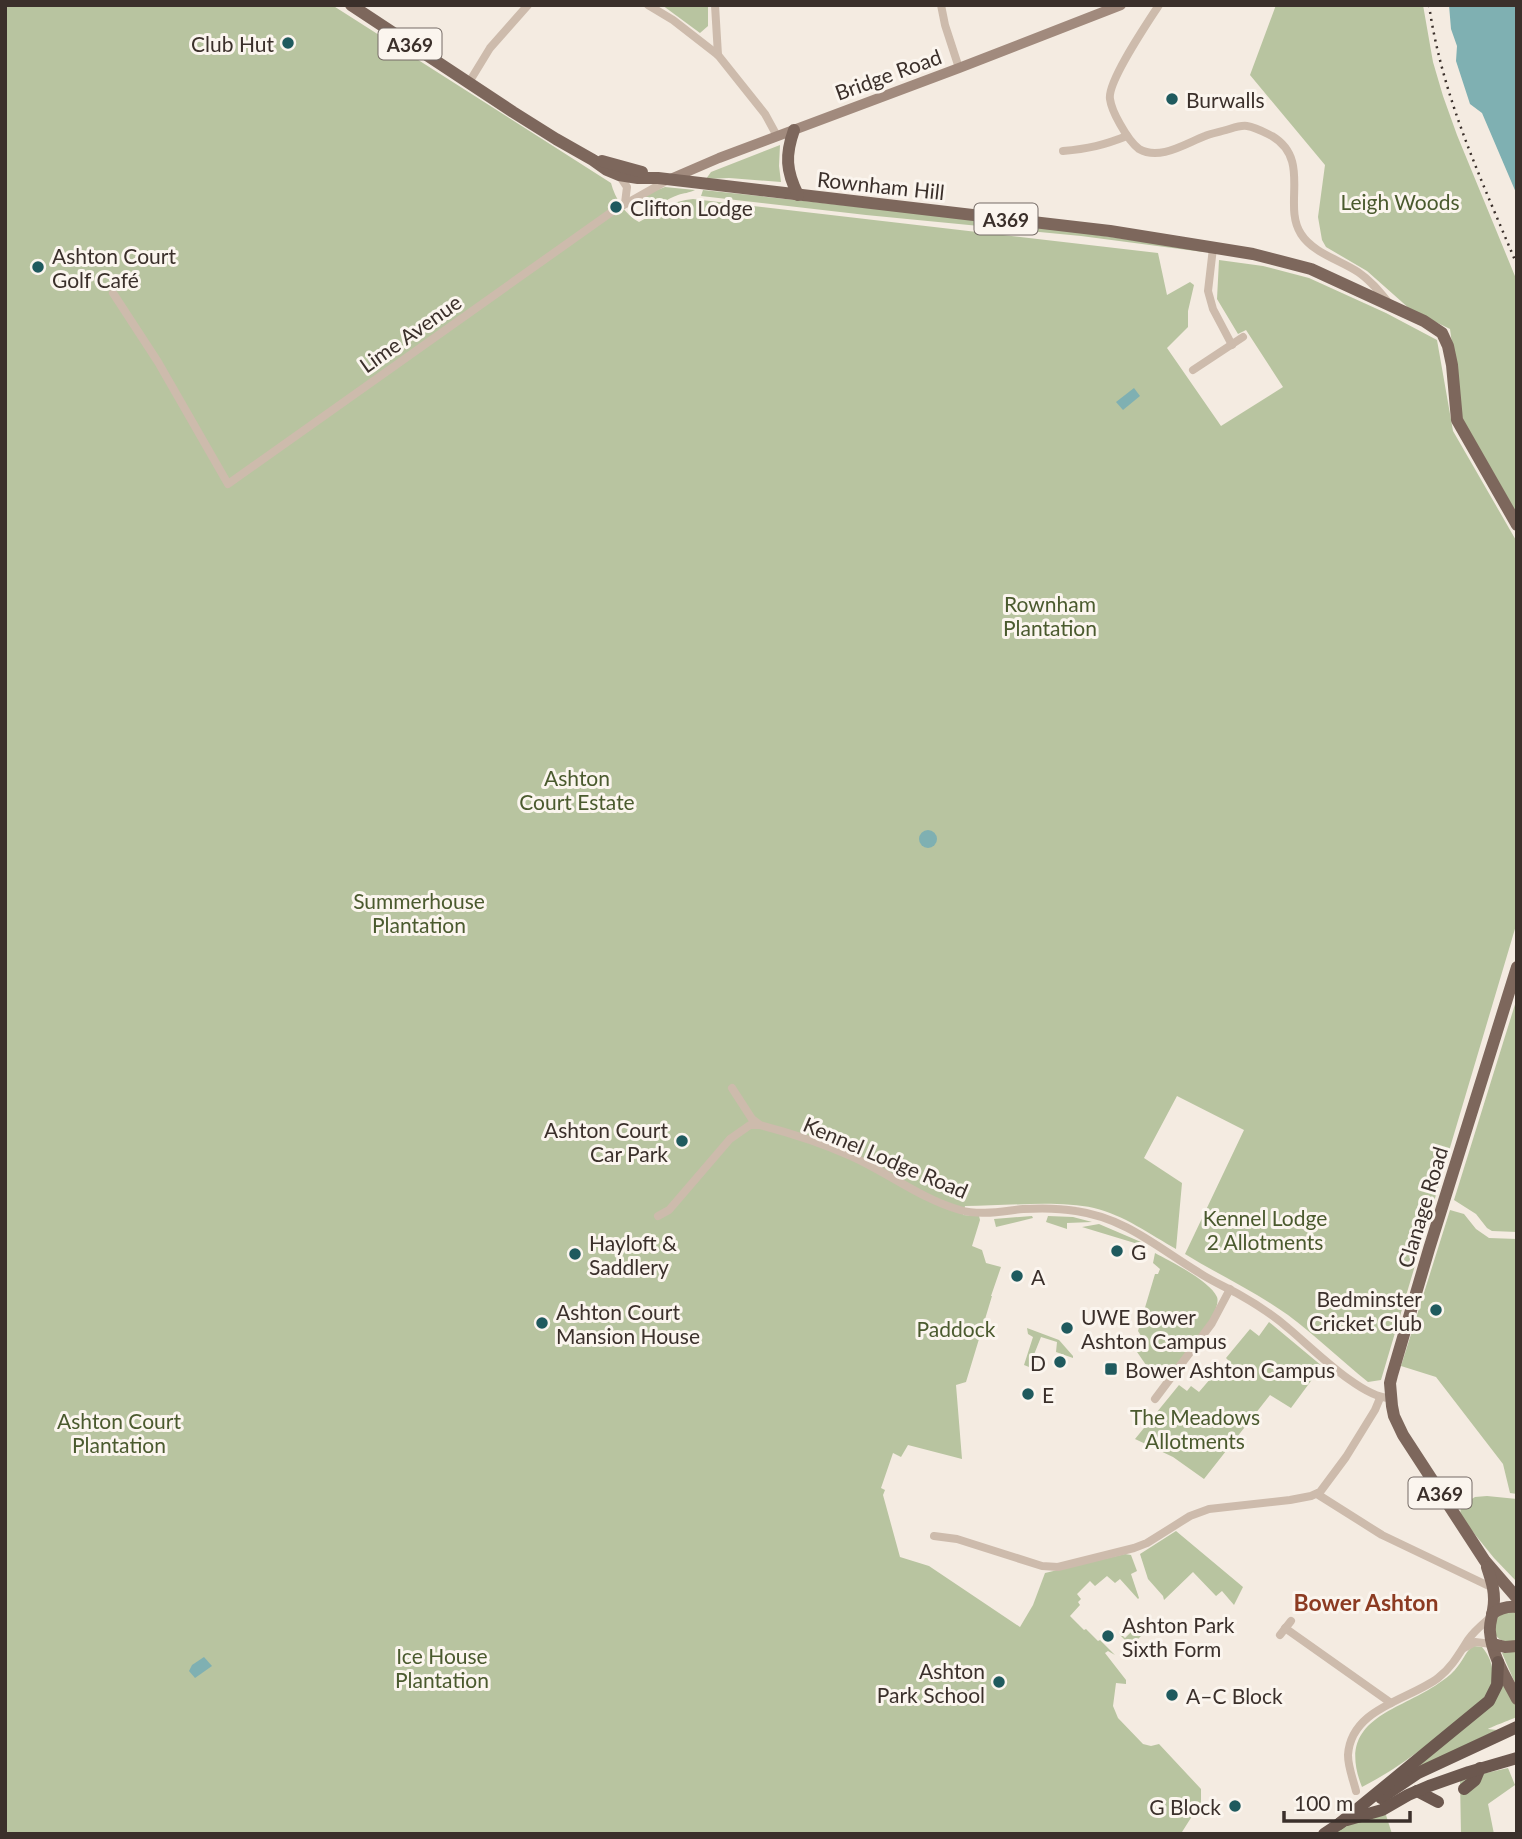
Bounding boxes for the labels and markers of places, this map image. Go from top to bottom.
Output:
place label: Club Hut [191,31,274,56]
marker: Club Hut [280,35,296,51]
place label: Burwalls [1186,87,1265,112]
marker: Burwalls [1164,91,1180,107]
place label: Clifton Lodge [630,195,753,220]
marker: Clifton Lodge [608,199,624,215]
place label: Ashton Court Golf Café [52,243,176,292]
marker: Ashton Court Golf Café [30,259,46,275]
place label: Ashton Court Car Park [544,1117,668,1166]
marker: Ashton Court Car Park [674,1133,690,1149]
place label: Hayloft & Saddlery [589,1230,677,1279]
place label: G [1131,1239,1146,1264]
marker: G [1109,1243,1125,1259]
marker: Hayloft & Saddlery [567,1246,583,1262]
place label: A [1031,1264,1046,1289]
marker: A [1009,1268,1025,1284]
place label: Bedminster Cricket Club [1309,1286,1422,1335]
place label: Ashton Court Mansion House [556,1299,700,1348]
marker: Bedminster Cricket Club [1428,1302,1444,1318]
place label: UWE Bower Ashton Campus [1081,1304,1227,1353]
marker: Ashton Court Mansion House [534,1315,550,1331]
marker: UWE Bower Ashton Campus [1059,1320,1075,1336]
place label: D [1030,1350,1046,1375]
marker: D [1052,1354,1068,1370]
place label: Bower Ashton Campus [1125,1357,1335,1382]
marker: Bower Ashton Campus [1103,1361,1119,1377]
place label: E [1042,1382,1054,1407]
marker: E [1020,1386,1036,1402]
place label: Ashton Park Sixth Form [1122,1612,1235,1661]
marker: Ashton Park Sixth Form [1100,1628,1116,1644]
place label: Ashton Park School [877,1658,985,1707]
marker: Ashton Park School [991,1674,1007,1690]
place label: A–C Block [1186,1683,1283,1708]
marker: A–C Block [1164,1687,1180,1703]
place label: G Block [1149,1794,1221,1819]
marker: G Block [1227,1798,1243,1814]

